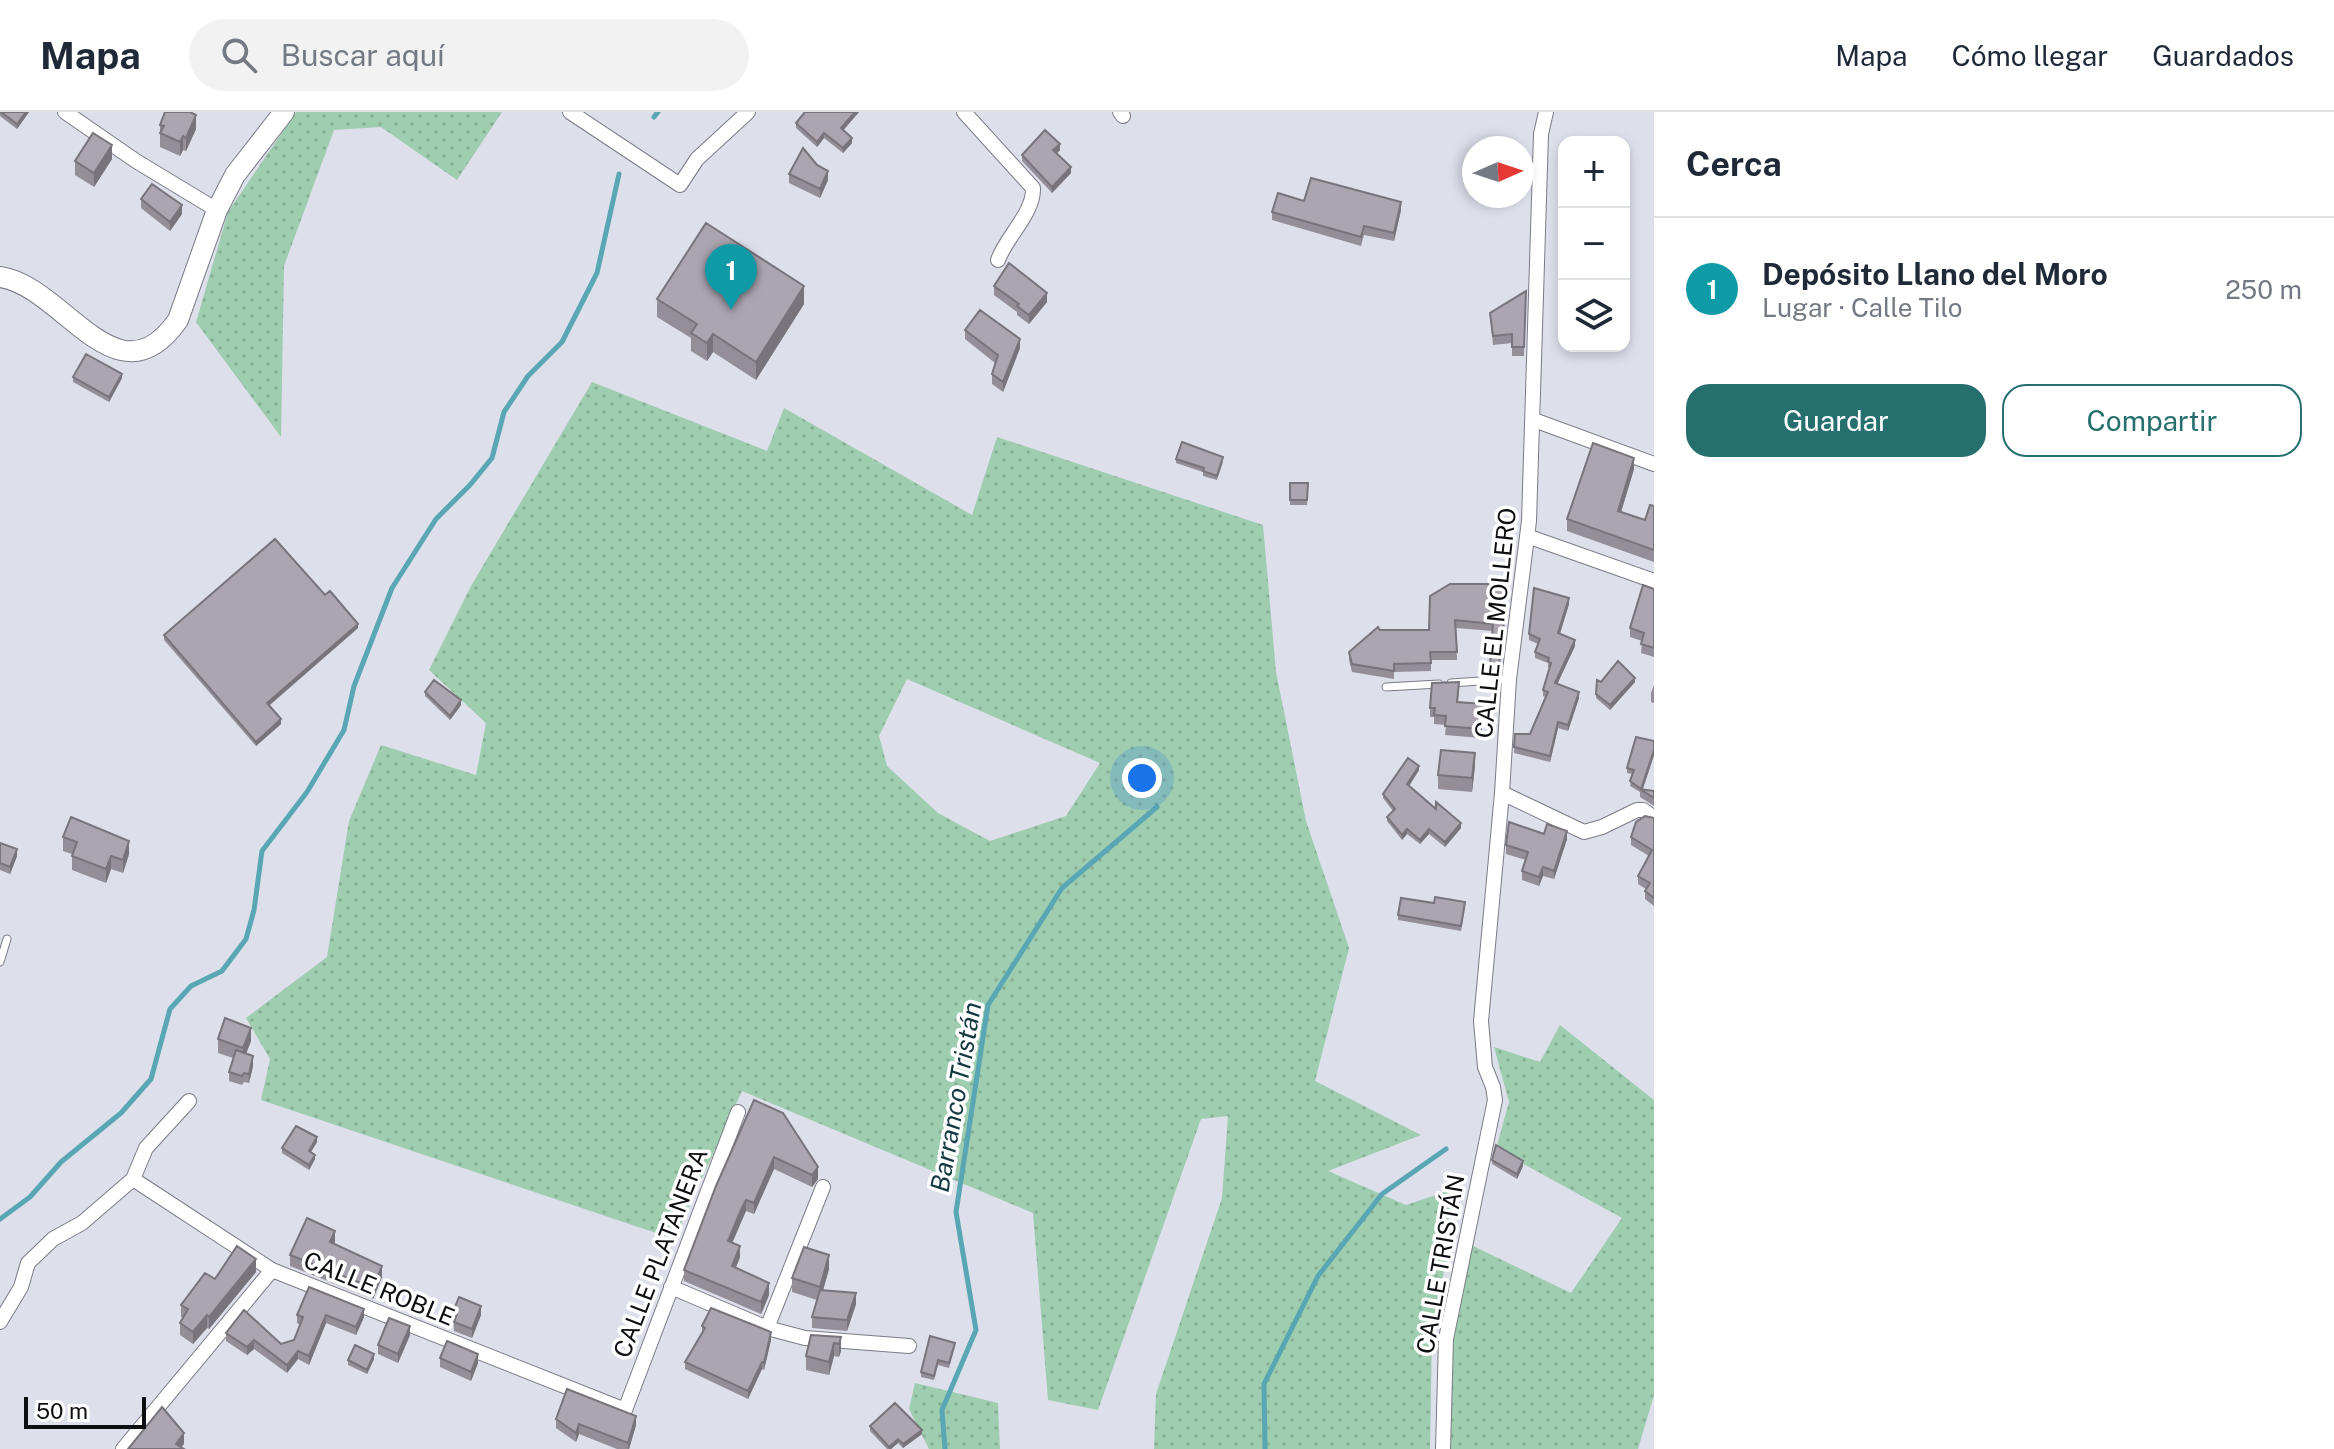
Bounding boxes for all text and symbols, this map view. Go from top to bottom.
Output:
search box [189,19,749,91]
text: Mapa [40,33,141,78]
icon: search [217,33,261,77]
text: Buscar aquí [281,37,445,73]
text: Mapa [1835,39,1907,72]
text: Cómo llegar [1951,39,2108,72]
text: Guardados [2152,39,2294,72]
north arrow [1462,136,1534,208]
map controls [1558,136,1630,352]
button: + [1558,136,1630,208]
text: Cerca [1686,144,1782,184]
button: − [1558,208,1630,280]
pin: 1 [705,244,757,310]
text: Depósito Llano del Moro [1762,256,2108,292]
text: 1 [1706,274,1718,305]
text: 250 m [2225,274,2302,305]
button: layers [1558,280,1630,352]
text: Lugar · Calle Tilo [1762,292,1963,323]
button: Guardar [1686,384,1986,457]
button: Compartir [2002,384,2302,457]
street label: CALLE EL MOLLERO [1469,506,1521,740]
your location [1122,758,1162,798]
water label: Barranco Tristán [924,999,987,1194]
street label: CALLE PLATANERA [607,1144,713,1361]
street label: CALLE TRISTÁN [1410,1172,1470,1356]
street label: CALLE ROBLE [300,1245,459,1331]
scale bar [24,1393,146,1429]
text: 50 m [36,1398,88,1424]

